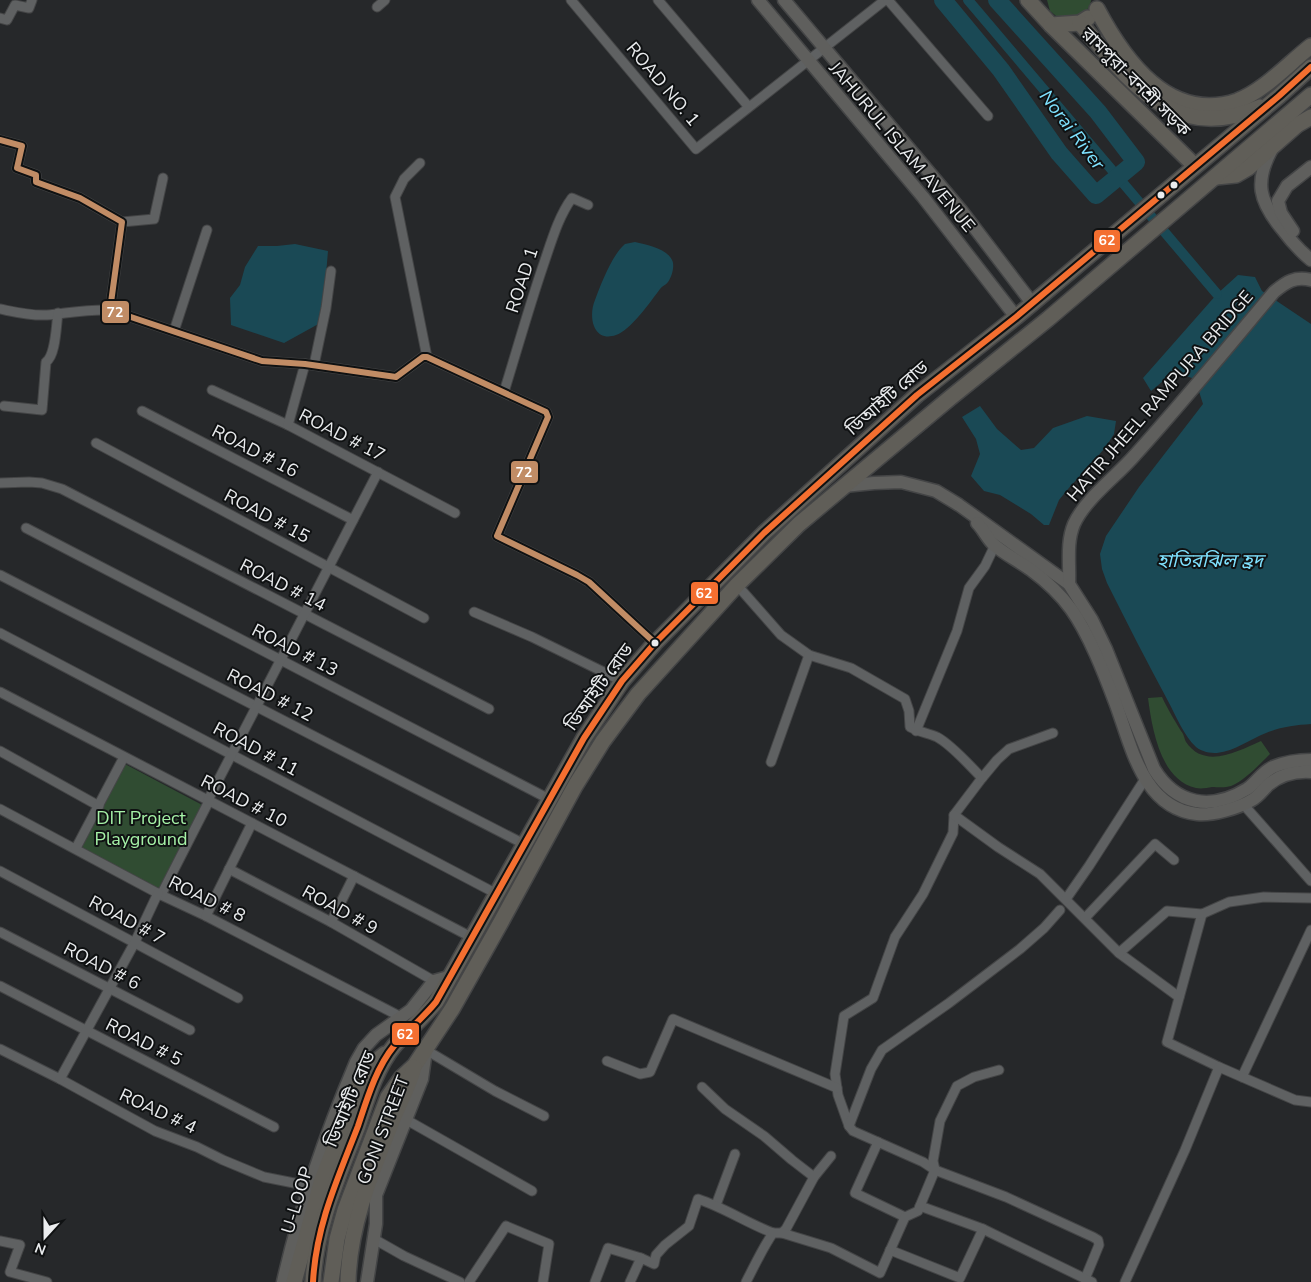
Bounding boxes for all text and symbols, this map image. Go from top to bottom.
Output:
street label: রামপুরা-বনশ্রী সড়ক [1075,21,1196,142]
street label: ROAD NO. 1 [621,37,705,131]
street label: JAHURUL ISLAM AVENUE [823,56,980,237]
water label: Norai River [1033,84,1111,176]
unlabelled marker [1169,180,1179,190]
unlabelled marker [1156,190,1166,200]
line badge: 62 [1093,229,1121,253]
text: 62 [1099,231,1115,250]
street label: ROAD 1 [500,244,544,316]
street label: HATIR JHEEL RAMPURA BRIDGE [1062,285,1258,507]
line badge: 72 [101,300,130,324]
text: 72 [107,303,123,322]
street label: ডিআইটি রোড [840,355,934,441]
street label: ROAD # 17 [295,403,389,467]
street label: ROAD # 16 [208,419,302,483]
line badge: 72 [510,460,539,484]
text: 72 [516,463,532,482]
street label: ROAD # 15 [220,483,314,549]
water label: হাতিরঝিল হ্রদ [1157,548,1267,574]
street label: ROAD # 14 [236,553,330,617]
line badge: 62 [690,581,719,605]
text: 62 [696,584,712,603]
street label: ROAD # 13 [248,618,342,682]
street label: ডিআইটি রোড [559,638,639,736]
unlabelled marker [650,638,660,648]
street label: ROAD # 12 [223,663,317,727]
street label: ROAD # 11 [209,716,303,782]
street label: ROAD # 10 [197,769,291,833]
park label: DIT Project Playground [95,806,188,851]
street label: ROAD # 8 [164,870,250,928]
street label: ROAD # 9 [298,879,382,941]
street label: ROAD # 7 [85,890,169,950]
street label: ROAD # 6 [60,936,144,996]
street label: ROAD # 5 [102,1012,186,1072]
line badge: 62 [391,1022,420,1046]
text: 62 [397,1025,413,1044]
street label: ডিআইটি রোড [319,1047,381,1152]
street label: GONI STREET [351,1072,415,1188]
street label: ROAD # 4 [115,1083,201,1139]
street label: U-LOOP [275,1164,319,1236]
north arrow [20,1212,70,1262]
text: N [32,1238,49,1259]

